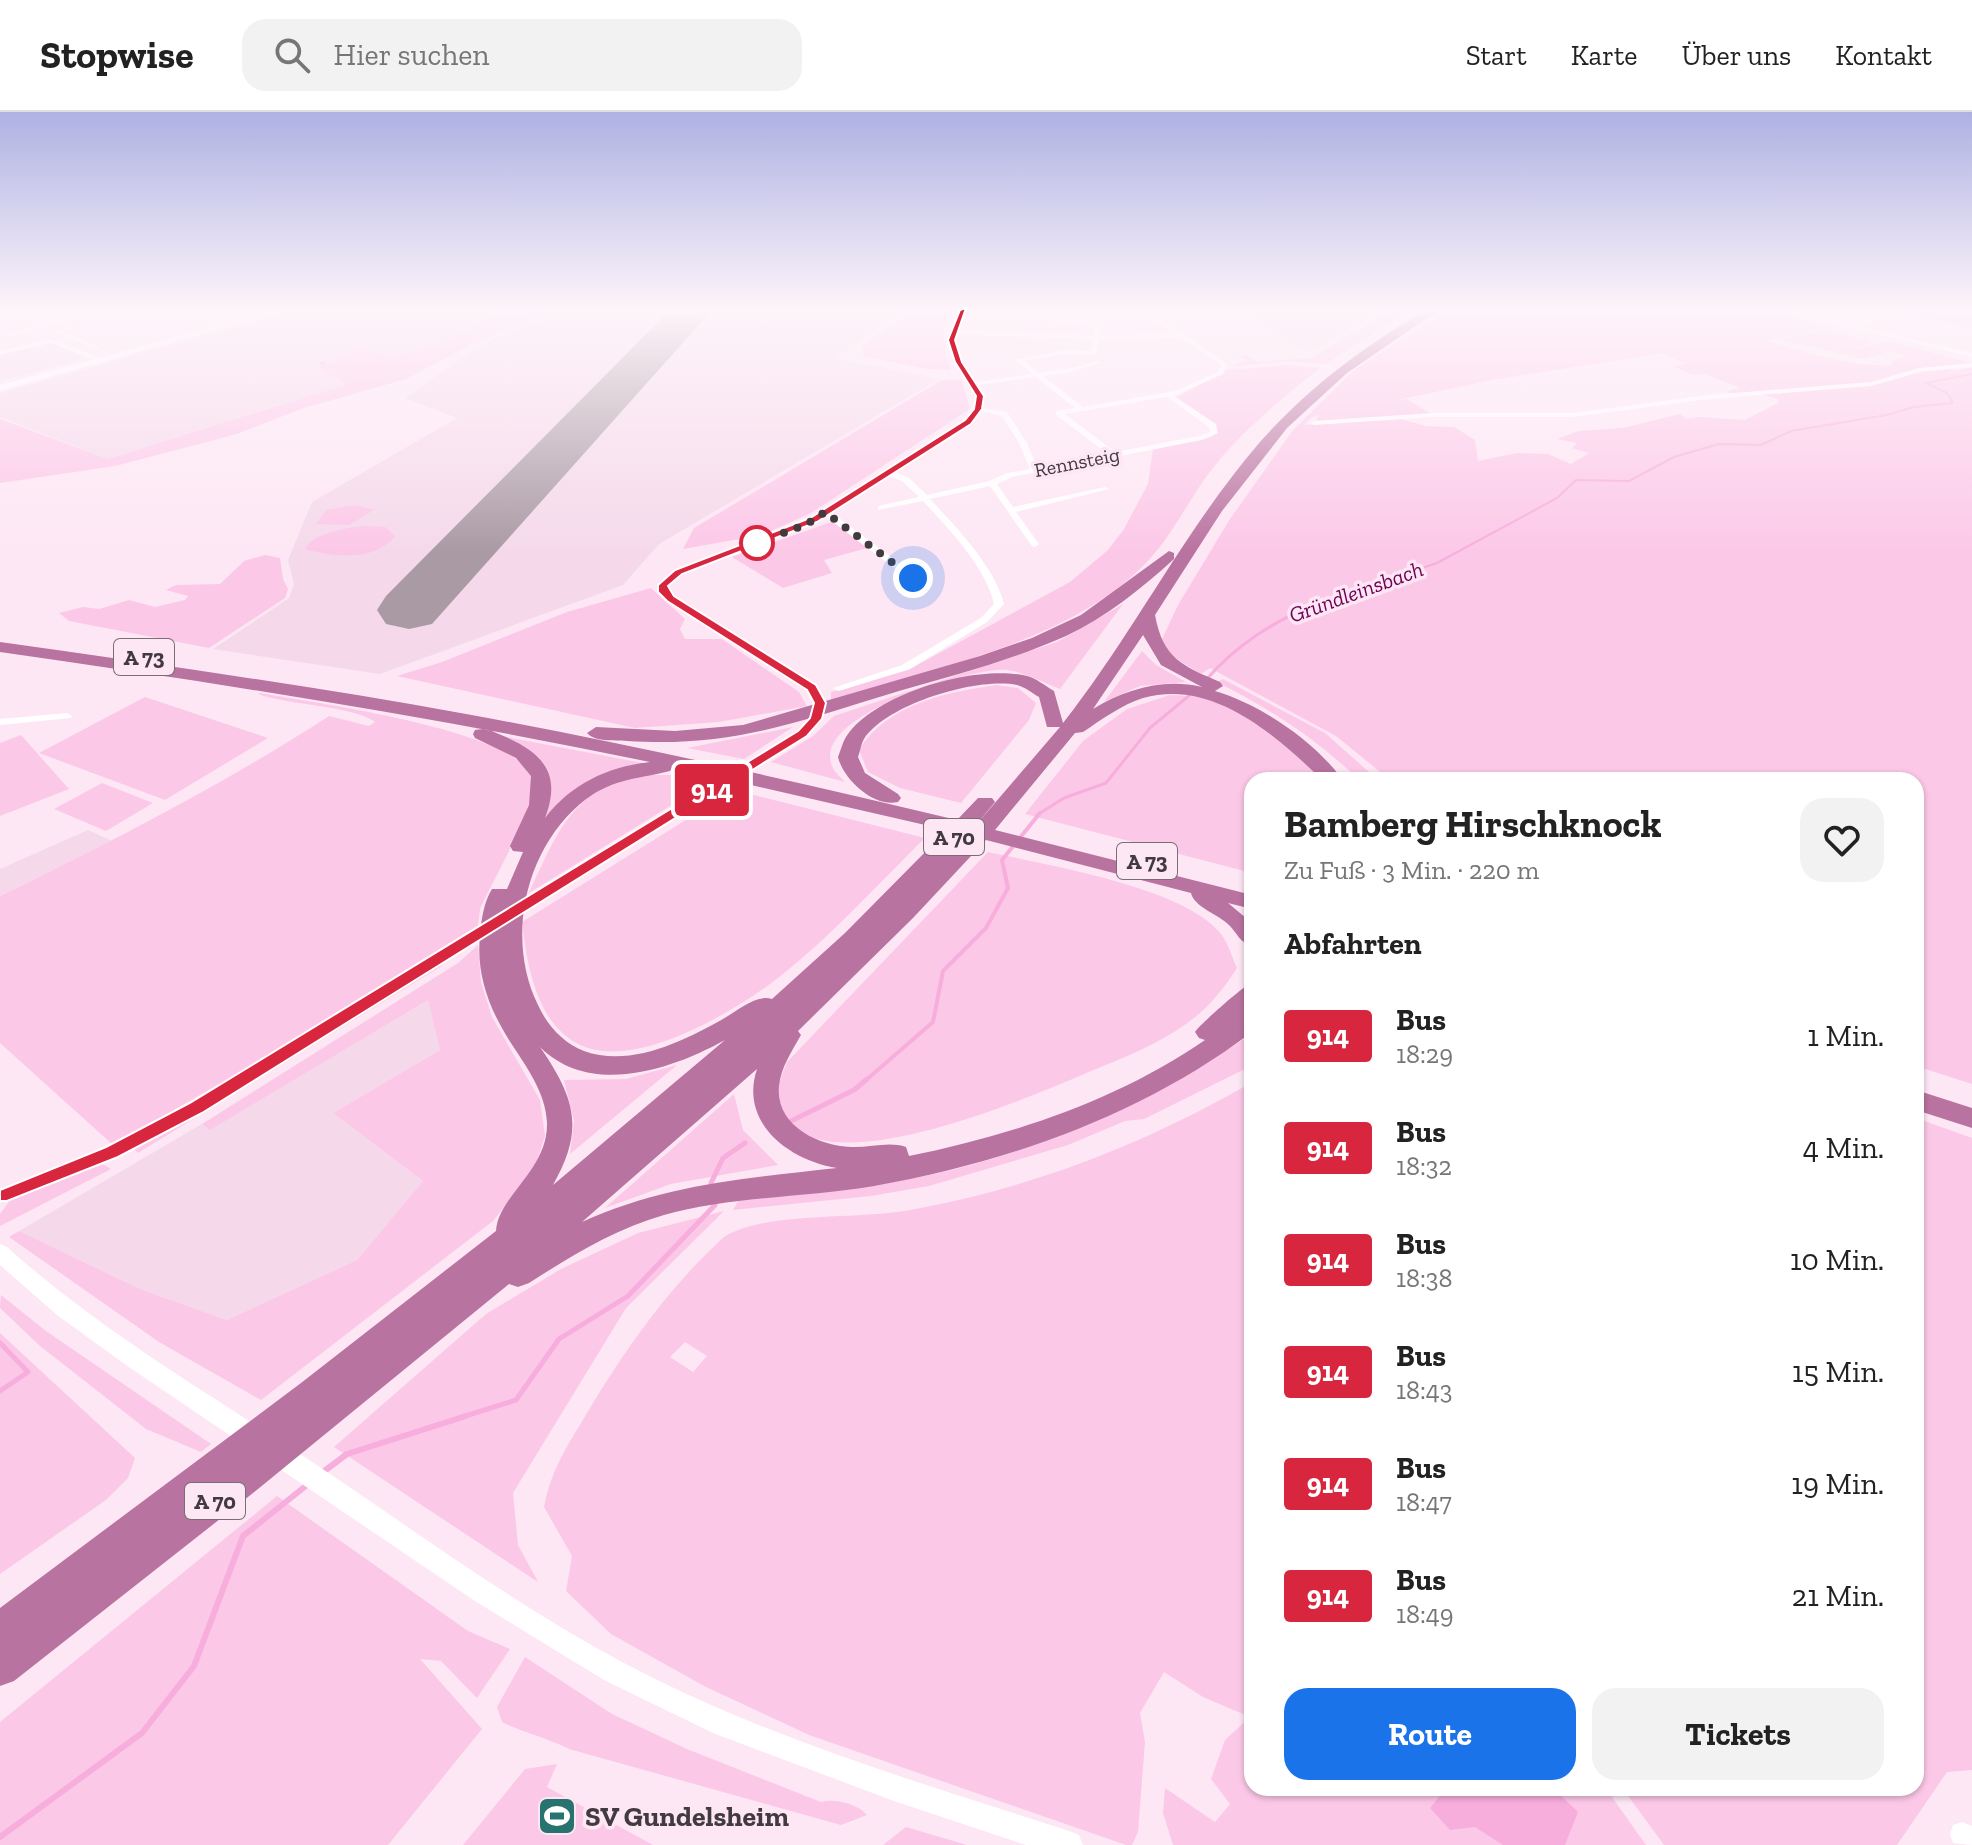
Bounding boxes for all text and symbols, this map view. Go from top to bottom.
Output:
search box [242,19,802,91]
text: Stopwise [40,32,194,78]
icon: search [270,33,314,77]
text: Hier suchen [334,37,490,73]
text: Start [1466,39,1527,72]
text: Karte [1571,39,1637,72]
text: Über uns [1681,39,1791,72]
text: Kontakt [1835,39,1932,72]
street label: Rennsteig [1032,442,1122,482]
unlabelled marker [740,526,774,560]
water label: Gründleinsbach [1285,555,1427,629]
your location [893,558,933,598]
road number: A 73 [114,639,174,675]
line badge: 914 [666,764,758,816]
text: 914 [691,773,733,806]
button: heart [1800,798,1884,882]
text: Bamberg Hirschknock [1284,801,1661,847]
road number: A 70 [924,819,984,855]
road number: A 73 [1117,843,1177,879]
text: Zu Fuß · 3 Min. · 220 m [1284,854,1539,886]
text: Abfahrten [1284,926,1422,962]
text: Bus [1396,1002,1446,1038]
text: 1 Min. [1807,1018,1884,1054]
text: 914 [1307,1019,1349,1052]
text: 18:29 [1396,1038,1453,1070]
text: Bus [1396,1114,1446,1150]
text: 4 Min. [1803,1130,1884,1166]
text: 914 [1307,1131,1349,1164]
text: 18:32 [1396,1150,1452,1182]
text: Bus [1396,1226,1446,1262]
text: 10 Min. [1790,1242,1884,1278]
text: 914 [1307,1243,1349,1276]
text: 18:38 [1396,1262,1453,1294]
text: Bus [1396,1338,1446,1374]
text: 15 Min. [1792,1354,1884,1390]
text: 914 [1307,1355,1349,1388]
text: 18:43 [1396,1374,1453,1406]
text: Bus [1396,1450,1446,1486]
text: 19 Min. [1791,1466,1884,1502]
text: 914 [1307,1467,1349,1500]
road number: A 70 [185,1483,245,1519]
text: 18:47 [1396,1486,1452,1518]
text: Bus [1396,1562,1446,1598]
text: 21 Min. [1792,1578,1884,1614]
text: 914 [1307,1579,1349,1612]
text: 18:49 [1396,1598,1454,1630]
button: Route [1284,1688,1576,1780]
button: Tickets [1592,1688,1884,1780]
sports icon: SV Gundelsheim [536,1795,578,1837]
place label: SV Gundelsheim [585,1800,789,1833]

